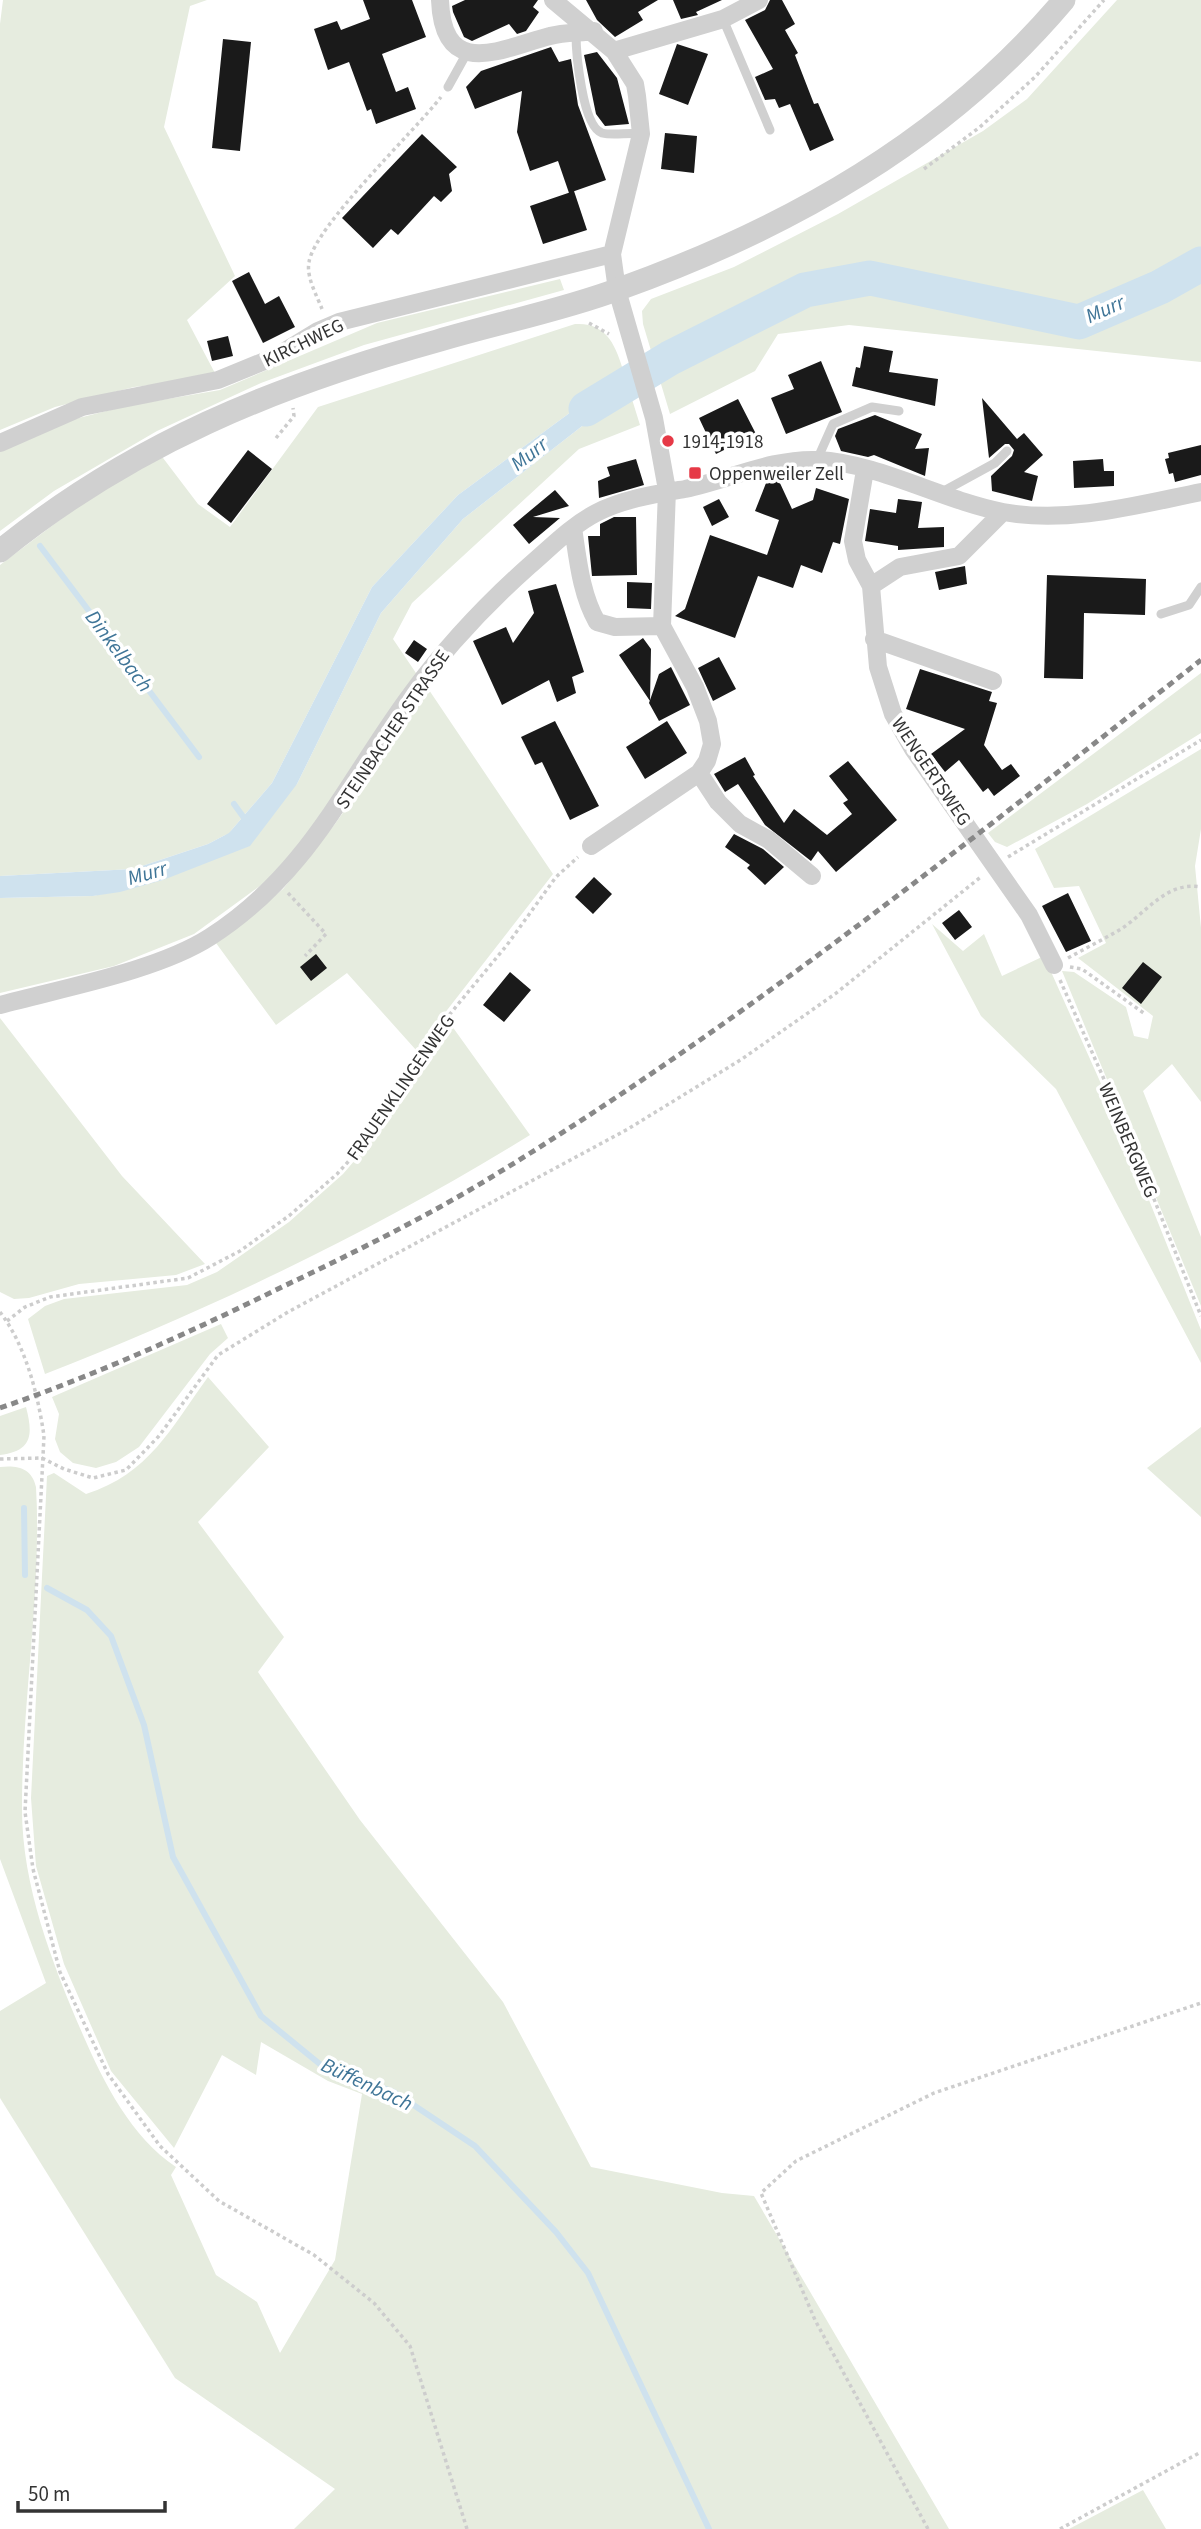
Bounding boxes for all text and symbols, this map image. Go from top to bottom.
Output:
water label: Murr [1081,287,1130,331]
street label: KIRCHWEG [259,312,349,374]
water label: Murr [504,429,555,478]
place label: 1914-1918 [682,429,763,456]
marker: 1914-1918 [660,433,676,449]
place label: Oppenweiler Zell [709,461,844,488]
marker: Oppenweiler Zell [687,465,703,481]
water label: Dinkelbach [78,604,160,698]
street label: STEINBACHER STRASSE [330,645,457,815]
street label: WENGERTSWEG [884,712,977,832]
water label: Murr [124,853,171,893]
street label: FRAUENKLINGENWEG [341,1009,462,1166]
street label: WEINBERGWEG [1091,1079,1164,1202]
water label: Büffenbach [316,2050,418,2118]
scale bar [18,2470,164,2514]
text: 50 m [28,2479,70,2509]

